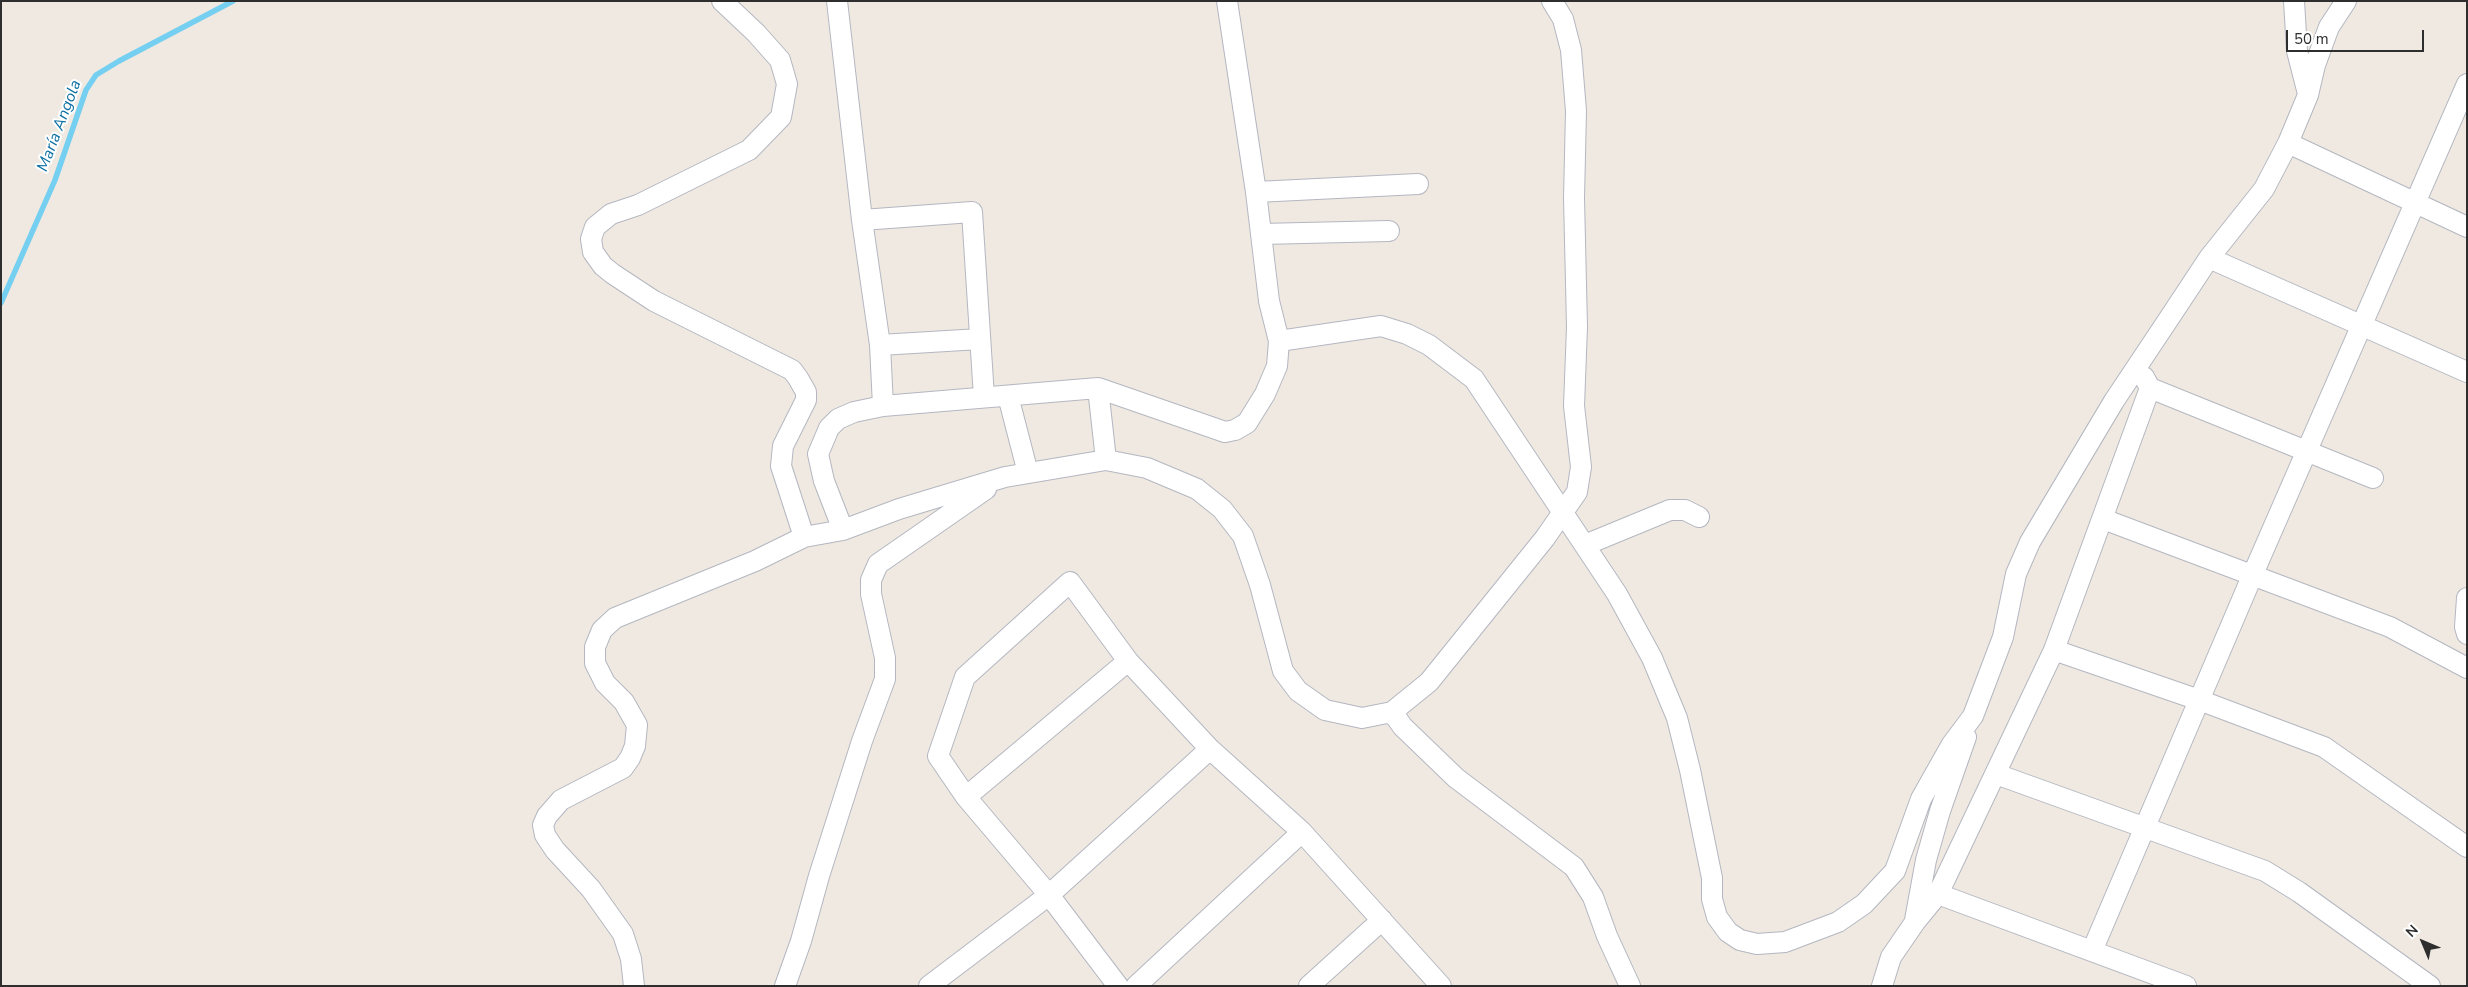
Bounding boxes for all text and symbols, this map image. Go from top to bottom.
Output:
scale bar [2288,20,2426,52]
text: 50 m [2294,29,2329,49]
water label: María Angola [34,78,86,174]
north arrow [2398,917,2448,967]
text: N [2402,921,2422,941]

